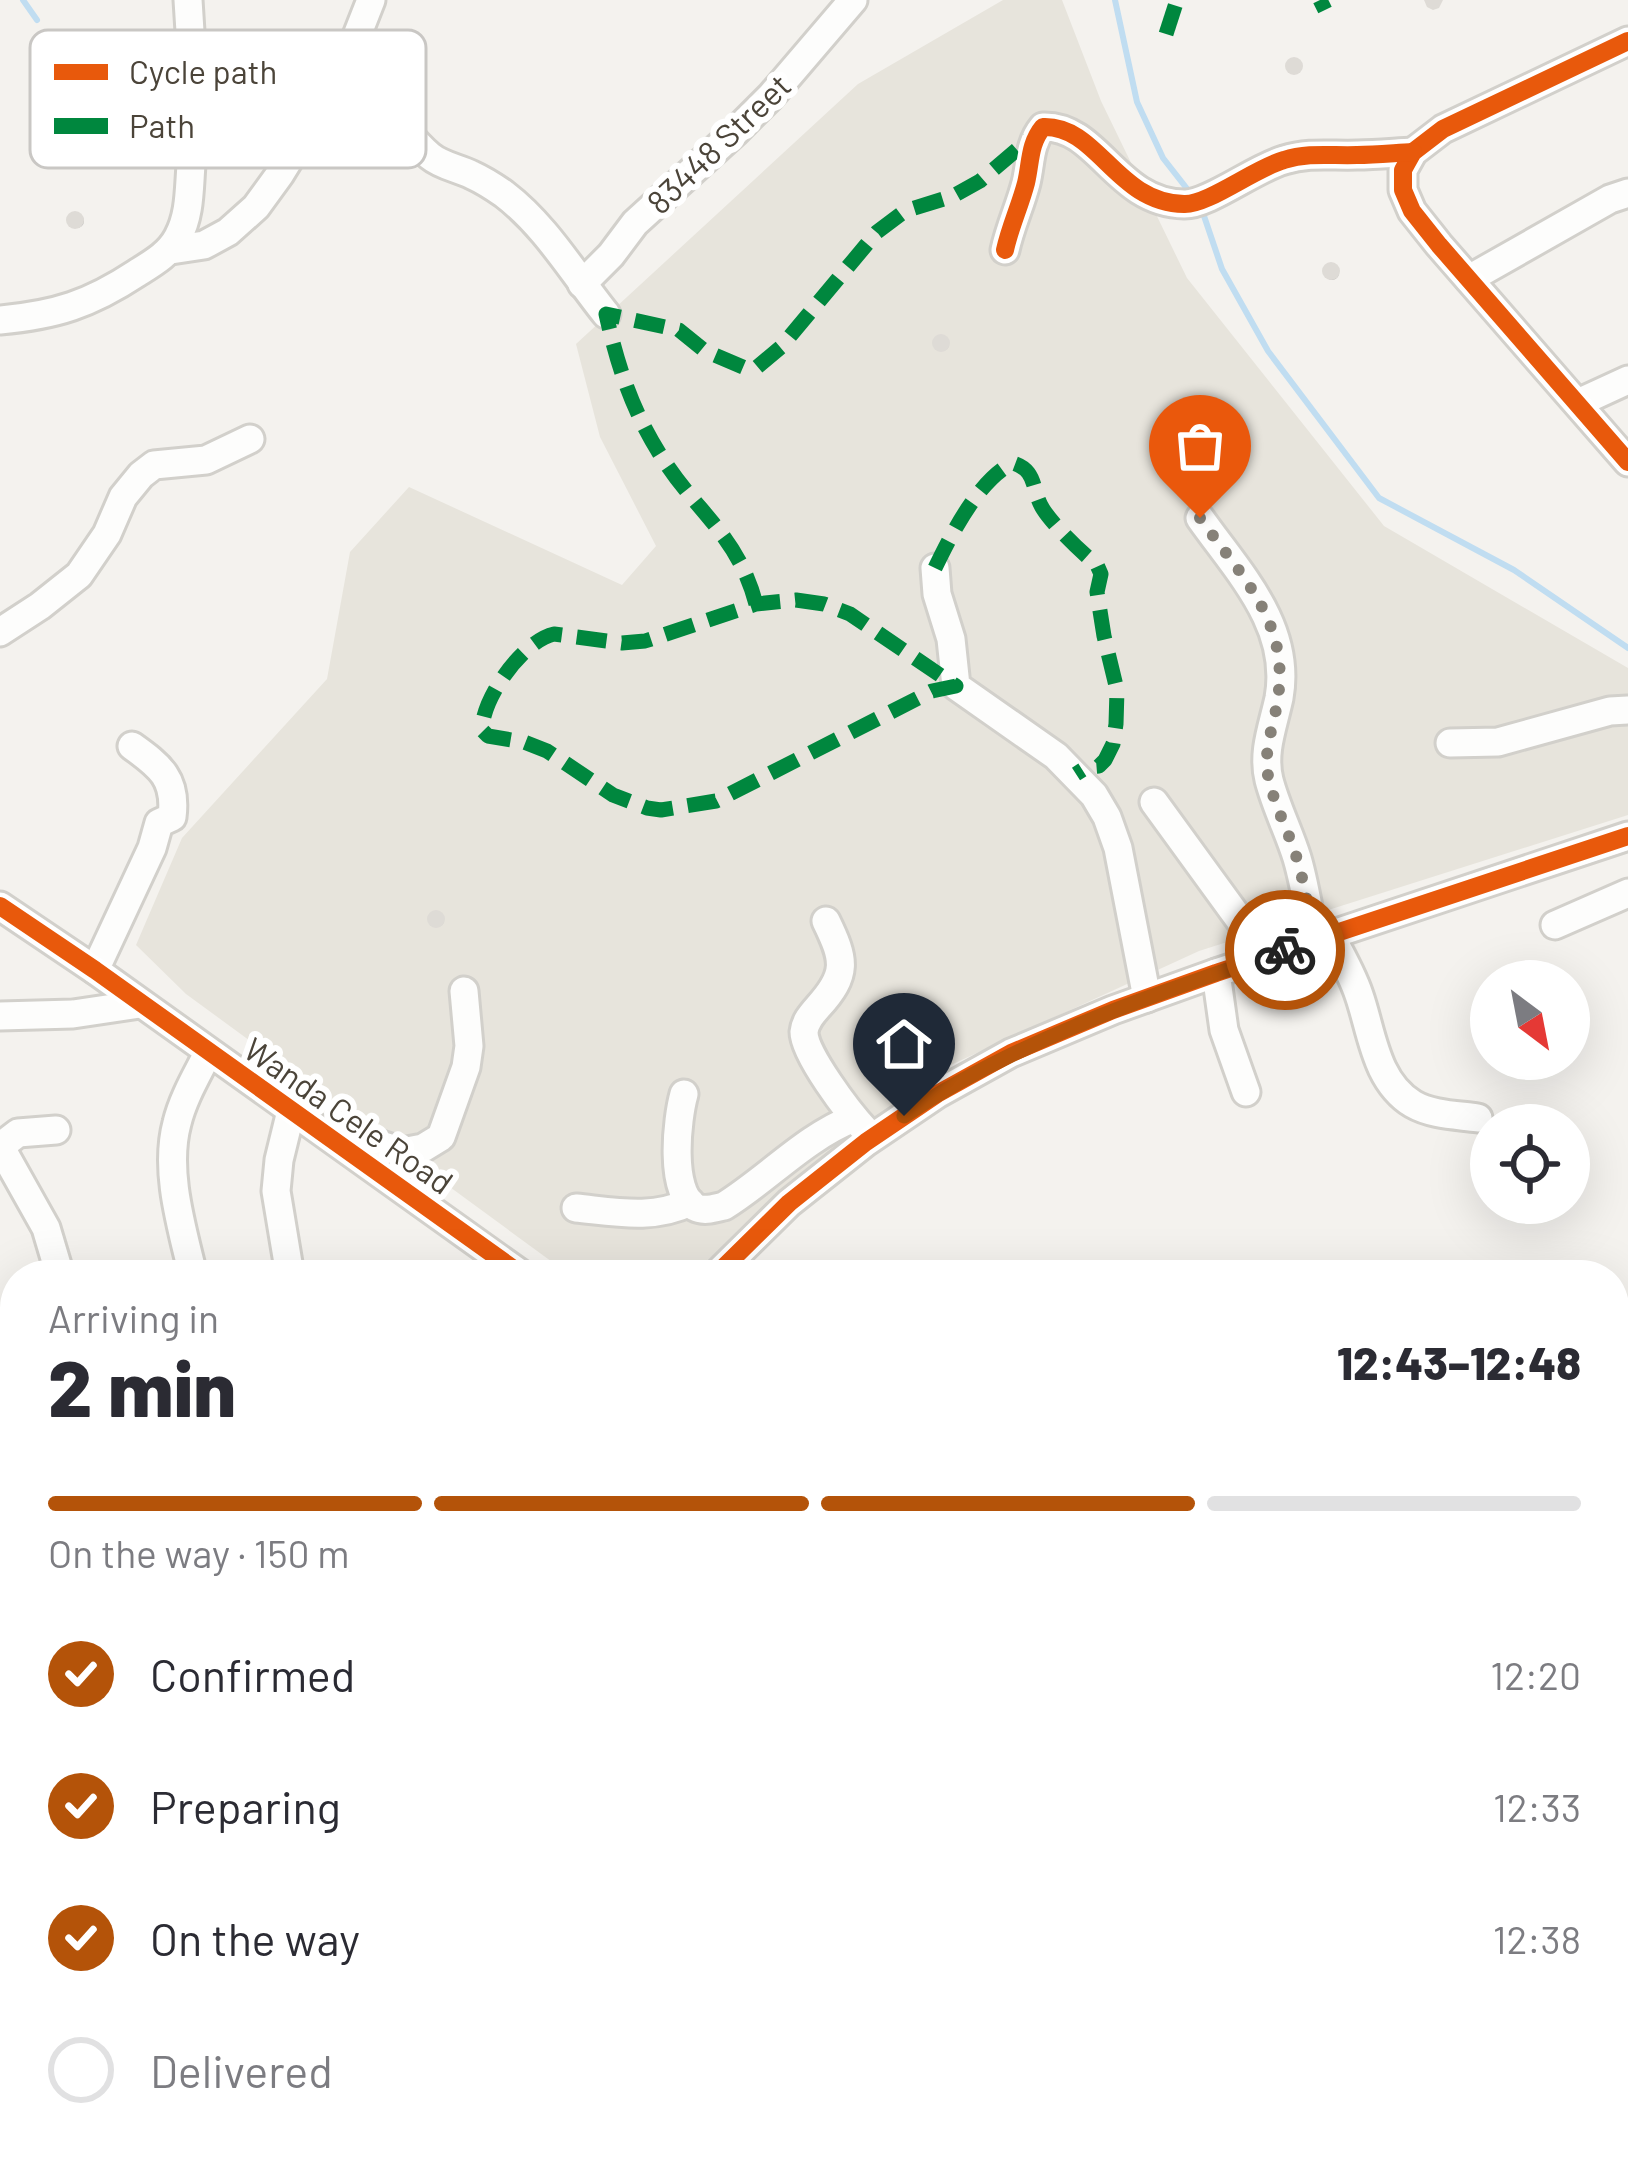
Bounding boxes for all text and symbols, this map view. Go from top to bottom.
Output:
legend [30,30,426,168]
text: Cycle path [129,51,277,91]
street label: 83448 Street [638,65,798,221]
text: Path [129,105,195,145]
pin [1149,395,1251,518]
icon: bag [1167,413,1233,479]
courier [1225,890,1345,1010]
icon: bike [1252,917,1318,983]
north arrow [1470,960,1590,1080]
map controls [1470,960,1590,1224]
pin [853,993,955,1116]
icon: home [871,1011,937,1077]
street label: Wanda Cele Road [237,1028,461,1202]
button: locate [1470,1104,1590,1224]
text: Arriving in [48,1294,219,1341]
text: 12:43–12:48 [1337,1335,1581,1389]
text: 2 min [48,1339,236,1433]
text: On the way · 150 m [48,1529,350,1576]
icon: check [48,1641,114,1707]
text: Confirmed [150,1647,355,1701]
text: 12:20 [1490,1651,1581,1698]
icon: check [48,1773,114,1839]
text: Preparing [150,1779,341,1833]
text: 12:33 [1493,1783,1581,1830]
icon: check [48,1905,114,1971]
text: On the way [150,1911,360,1965]
text: 12:38 [1493,1915,1581,1962]
text: Delivered [150,2043,333,2097]

